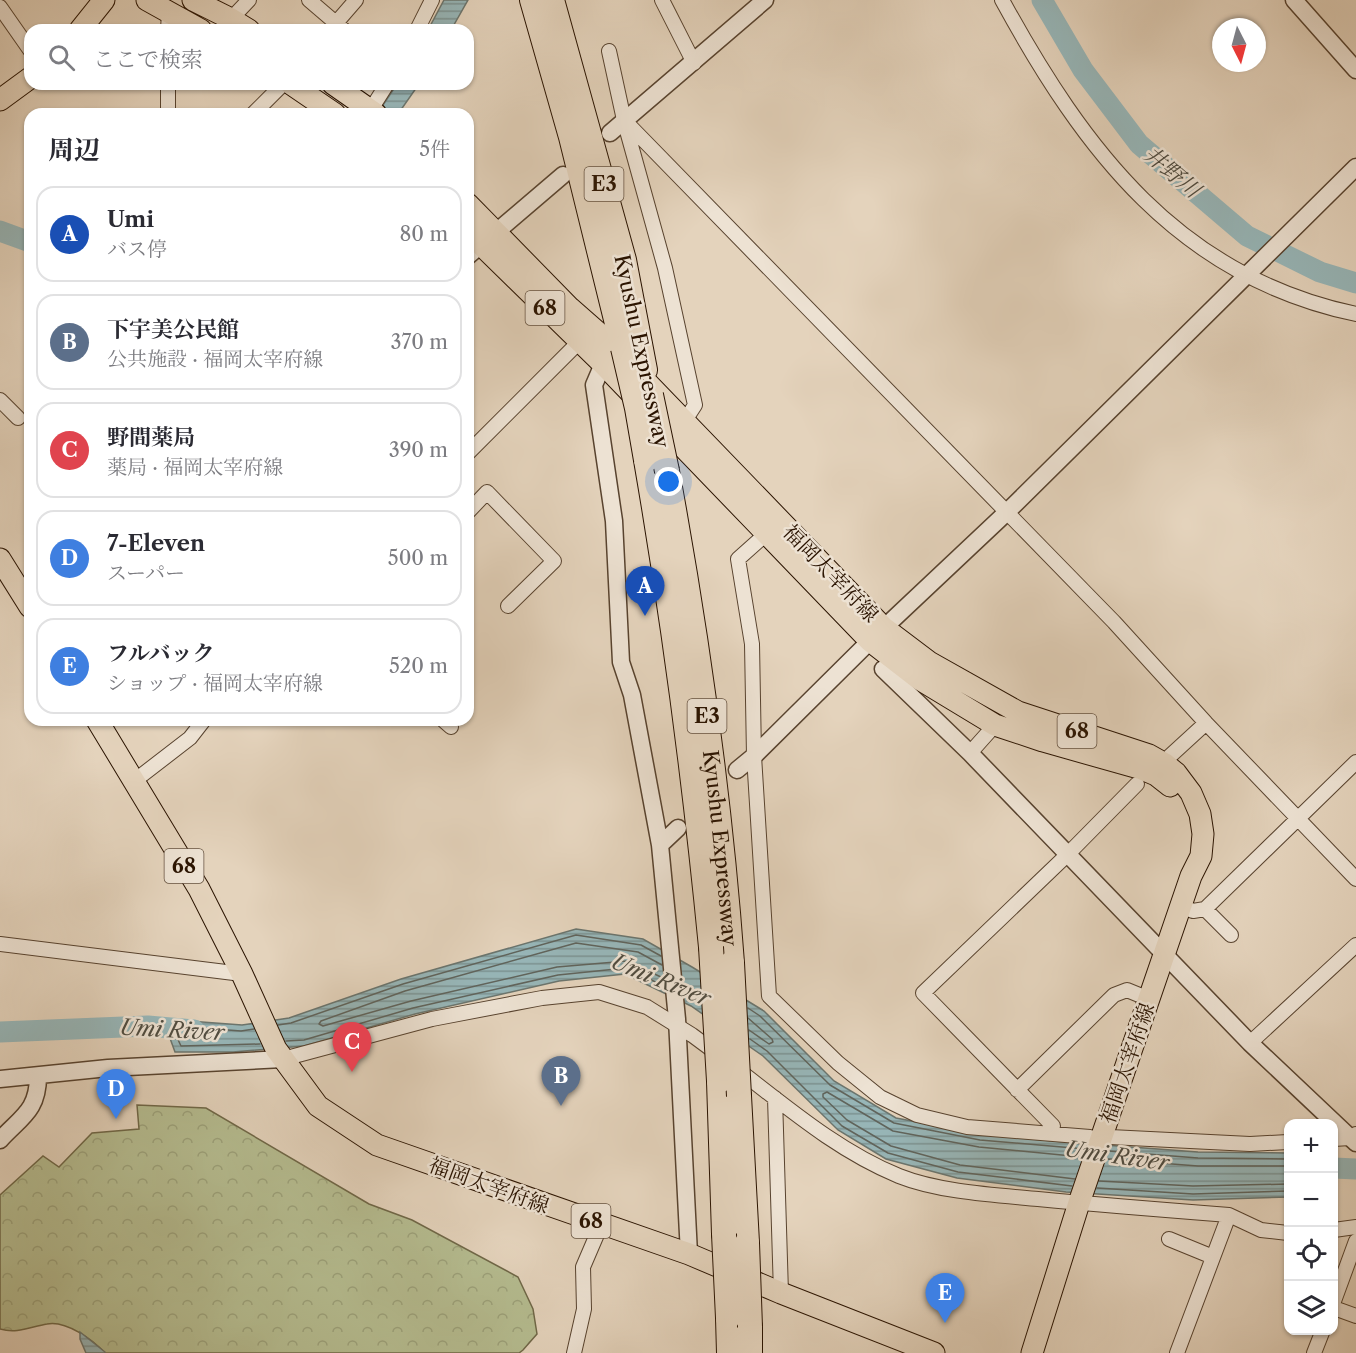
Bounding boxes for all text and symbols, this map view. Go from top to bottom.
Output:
north arrow [1212,18,1266,72]
search box [24,24,474,90]
icon: search [45,41,78,74]
text: ここで検索 [93,46,203,73]
text: 周辺 [48,134,100,166]
text: 5件 [419,137,450,161]
water label: 井野川 [1138,140,1207,205]
road number: E3 [584,167,624,201]
text: Umi [107,206,154,233]
text: A [62,222,77,246]
text: 80 m [400,222,448,246]
text: バス停 [107,237,167,261]
street label: Kyushu Expressway [609,252,675,450]
road number: 68 [526,291,564,325]
text: 下宇美公民館 [107,316,239,343]
text: B [62,330,77,354]
text: 370 m [391,330,448,354]
text: 公共施設 · 福岡太宰府線 [107,347,323,371]
text: 野間薬局 [107,424,195,451]
text: C [61,438,78,462]
text: 390 m [389,438,448,462]
text: 薬局 · 福岡太宰府線 [107,455,283,479]
your location [654,467,683,496]
street label: 福岡太宰府線 [778,519,884,627]
text: 7-Eleven [107,530,205,557]
text: D [61,546,78,570]
text: 500 m [388,546,448,570]
text: スーパー [107,561,185,585]
pin: A [626,566,664,616]
text: フルバック [107,640,215,667]
text: E [62,654,77,678]
text: 520 m [389,654,448,678]
text: ショップ · 福岡太宰府線 [107,671,323,695]
road number: E3 [688,699,726,733]
road number: 68 [1058,714,1096,748]
street label: Kyushu Expressway [698,748,743,947]
road number: 68 [164,849,204,883]
water label: Umi River [607,948,716,1013]
street label: 福岡太宰府線 [1095,999,1159,1127]
water label: Umi River [119,1014,227,1046]
pin: C [332,1022,372,1072]
pin: B [542,1056,580,1106]
pin: D [96,1070,136,1119]
map controls [1284,1119,1338,1335]
button: + [1284,1119,1338,1173]
water label: Umi River [1063,1135,1173,1177]
street label: 福岡太宰府線 [426,1152,552,1218]
button: − [1284,1173,1338,1227]
road number: 68 [572,1204,610,1238]
button: locate [1284,1227,1338,1281]
pin: E [926,1274,964,1323]
button: layers [1284,1281,1338,1335]

